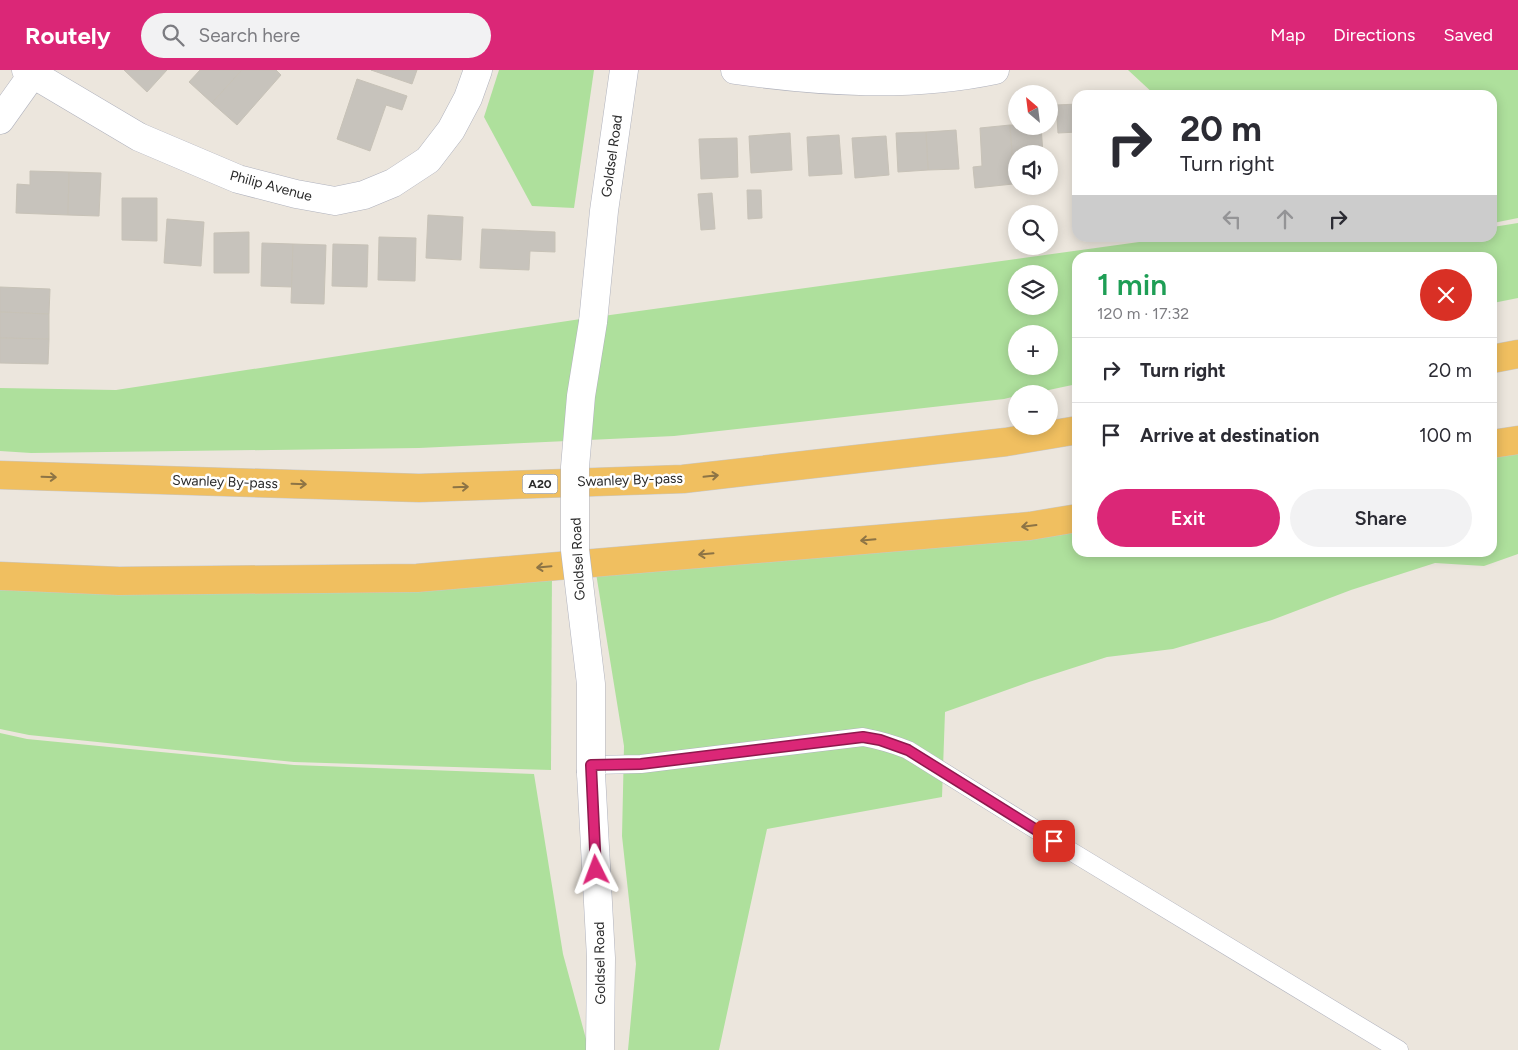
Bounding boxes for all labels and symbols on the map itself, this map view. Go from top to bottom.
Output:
north arrow [1008,85,1058,135]
street label: Goldsel Road [598,114,626,198]
street label: Philip Avenue [228,167,314,205]
street label: Swanley By-pass [577,470,683,490]
one-way arrow [702,471,718,481]
one-way arrow [40,472,56,481]
street label: Swanley By-pass [172,472,278,492]
road number: A20 [522,474,558,494]
one-way arrow [290,480,306,489]
one-way arrow [453,482,469,491]
street label: Goldsel Road [567,517,589,601]
one-way arrow [1022,521,1038,531]
one-way arrow [860,535,876,545]
one-way arrow [698,549,714,558]
one-way arrow [536,563,552,572]
pin [1033,820,1075,862]
position arrow [569,843,621,895]
street label: Goldsel Road [591,921,609,1005]

